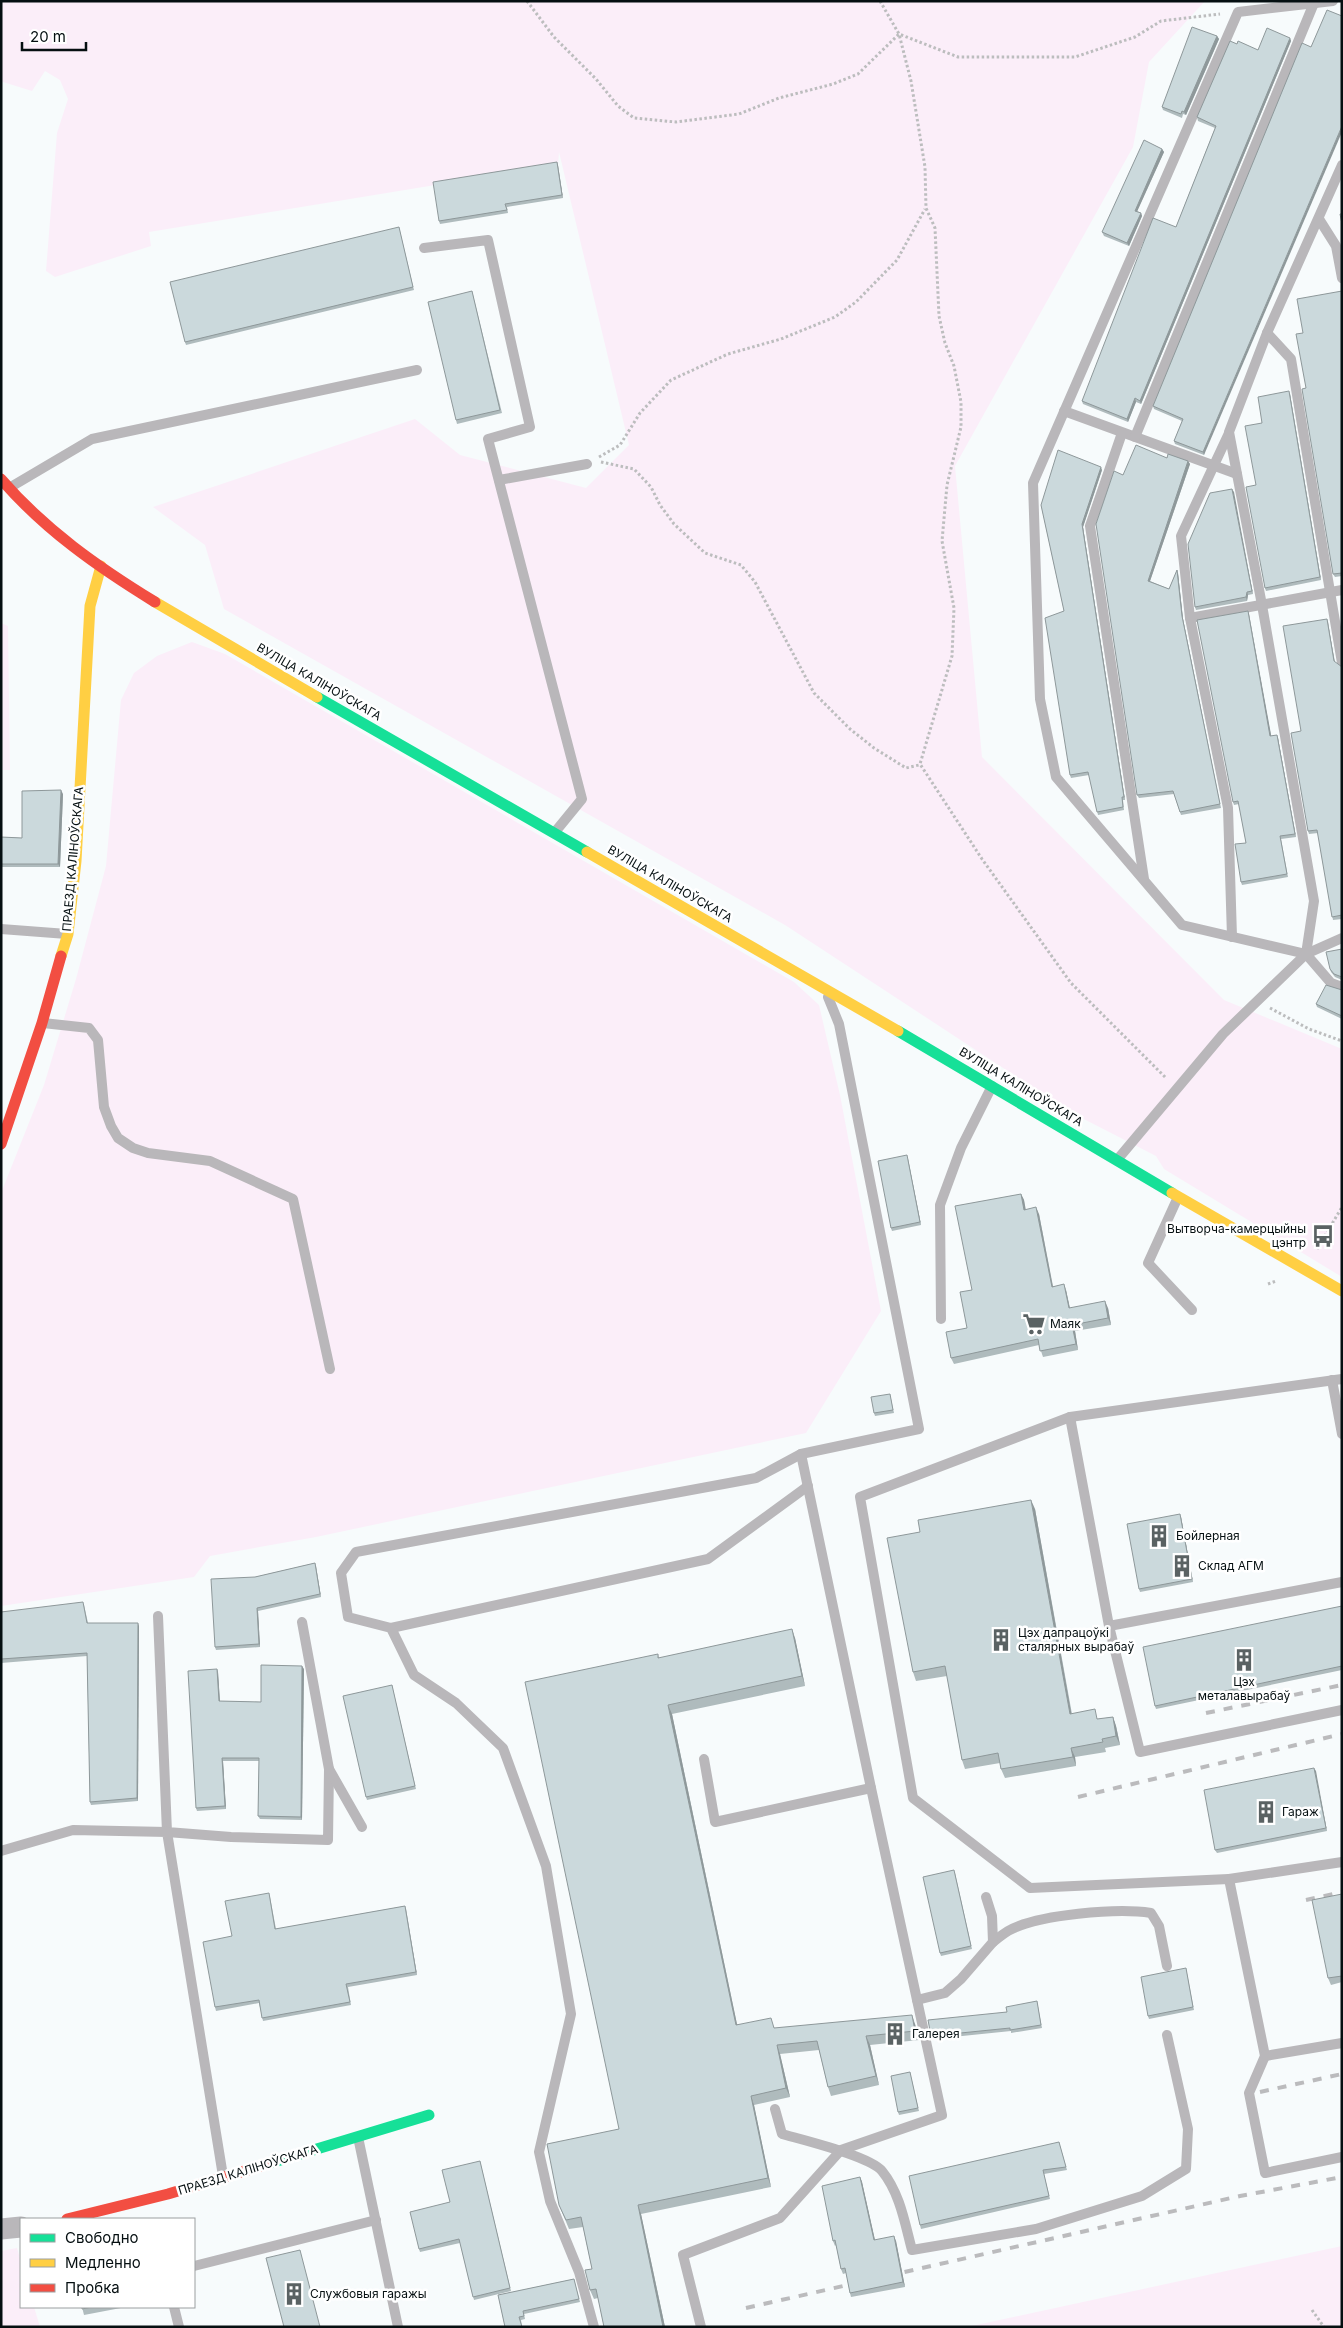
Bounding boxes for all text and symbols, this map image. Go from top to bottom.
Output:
scale bar [22,20,86,52]
text: 20 m [30,27,66,46]
street label: ВУЛІЦА КАЛІНОЎСКАГА [254,640,384,723]
street label: ПРАЕЗД КАЛІНОЎСКАГА [59,786,86,932]
street label: ВУЛІЦА КАЛІНОЎСКАГА [605,842,735,925]
street label: ВУЛІЦА КАЛІНОЎСКАГА [957,1044,1086,1129]
place label: Вытворча-камерцыйны цэнтр [1167,1221,1306,1250]
bus stop icon: Вытворча-камерцыйны цэнтр [1310,1223,1336,1249]
supermarket icon: Маяк [1021,1311,1047,1337]
place label: Маяк [1050,1316,1081,1331]
building icon: Бойлерная [1146,1523,1172,1549]
place label: Бойлерная [1176,1528,1240,1543]
building icon: Склад АГМ [1169,1553,1195,1579]
place label: Склад АГМ [1198,1558,1264,1573]
place label: Цэх дапрацоўкі сталярных вырабаў [1018,1625,1134,1654]
building icon: Цэх дапрацоўкі сталярных вырабаў [988,1627,1014,1653]
building icon: Цэх металавырабаў [1231,1647,1257,1673]
place label: Цэх металавырабаў [1198,1674,1290,1703]
building icon: Гараж [1253,1799,1279,1825]
place label: Гараж [1282,1804,1319,1819]
building icon: Галерея [882,2021,908,2047]
place label: Галерея [912,2026,960,2041]
street label: ПРАЕЗД КАЛІНОЎСКАГА [176,2141,320,2198]
legend [20,2218,195,2308]
text: Свободно [65,2228,139,2247]
text: Медленно [65,2253,141,2272]
text: Пробка [65,2278,120,2297]
building icon: Службовыя гаражы [281,2281,307,2307]
place label: Службовыя гаражы [310,2286,427,2301]

